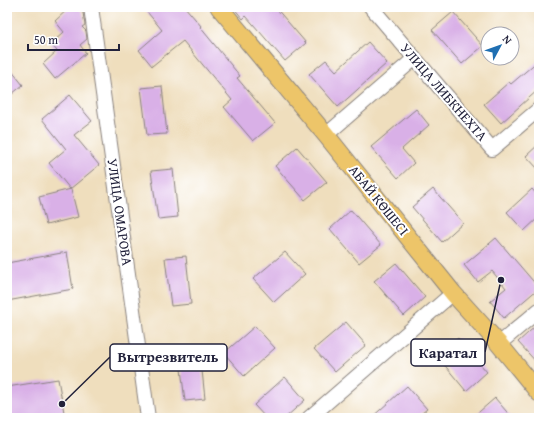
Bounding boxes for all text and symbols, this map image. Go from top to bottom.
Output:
scale bar [28,26,119,52]
north arrow [480,26,520,66]
text: 50 m [34,31,58,48]
text: N [499,31,516,48]
street label: УЛИЦА ЛИБКНЕХТА [396,39,492,146]
street label: УЛИЦА ОМАРОВА [103,157,137,267]
street label: АБАЙ КӨШЕСІ [344,161,414,239]
callout: Каратал [411,339,485,366]
text: Каратал [419,342,477,363]
callout: Вытрезвитель [110,344,227,371]
text: Вытрезвитель [117,346,219,367]

